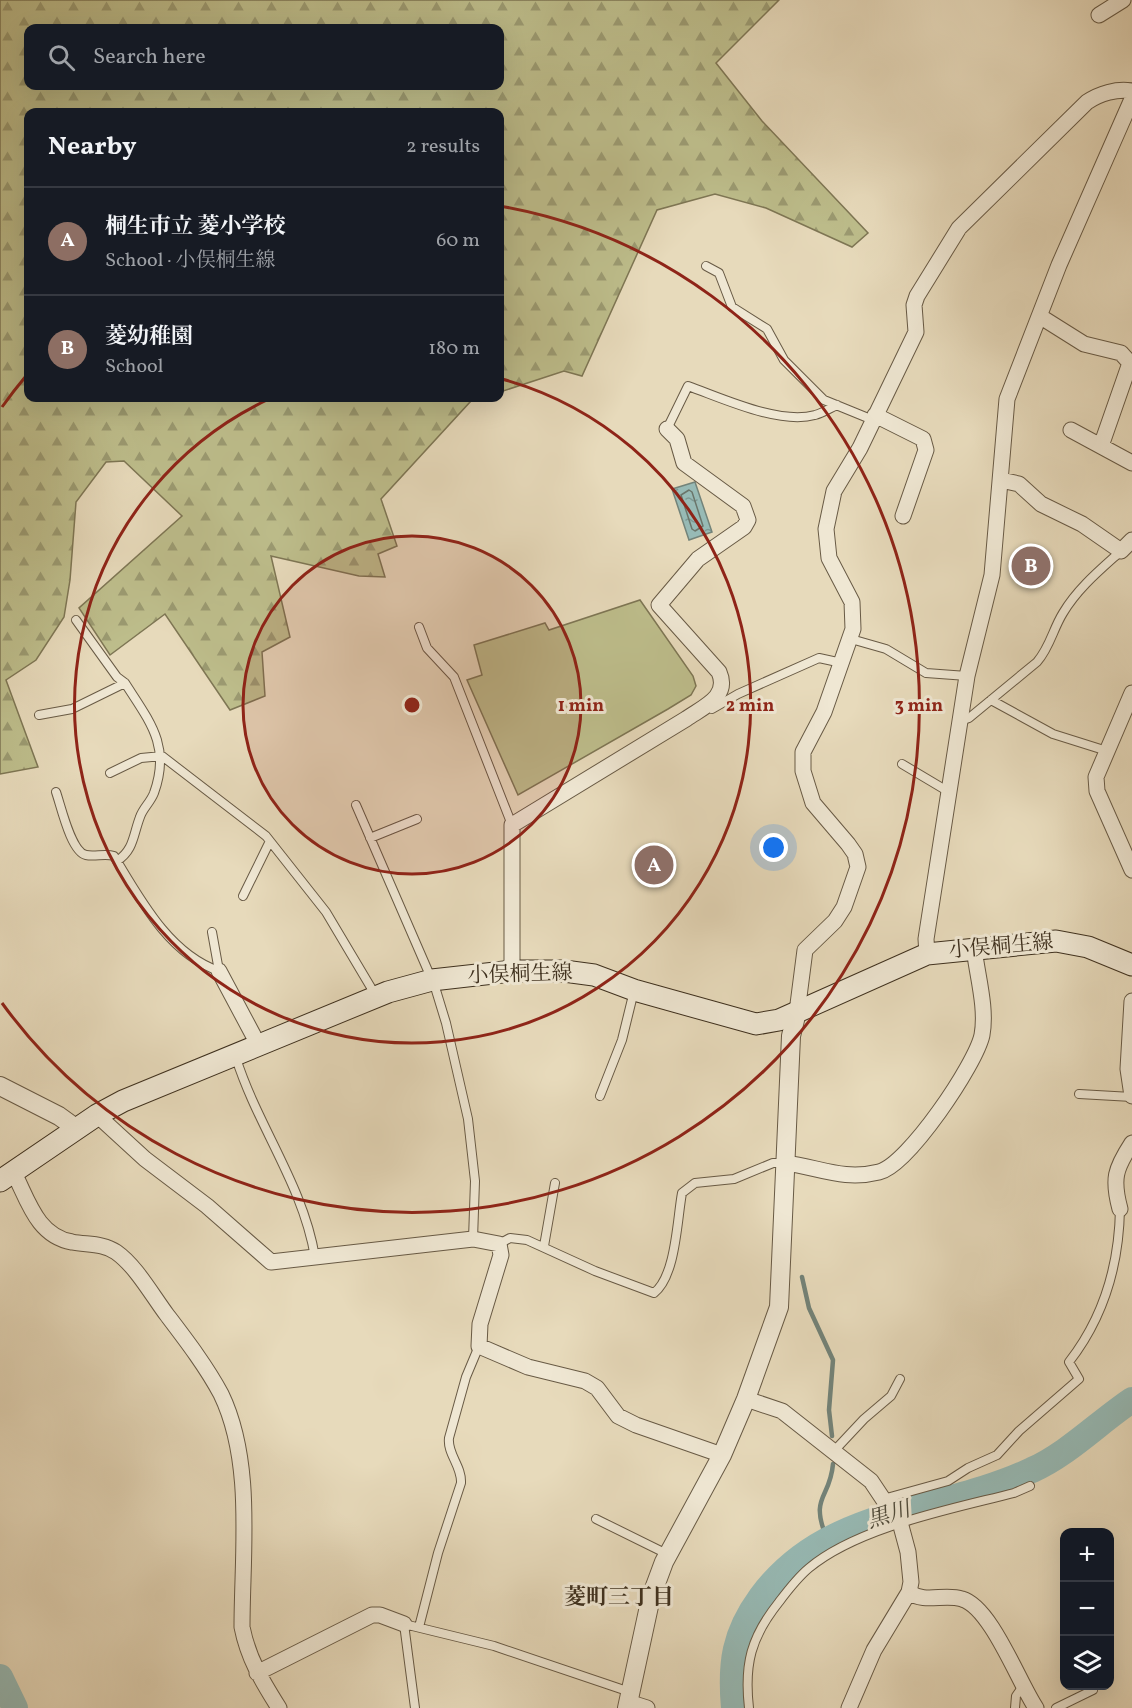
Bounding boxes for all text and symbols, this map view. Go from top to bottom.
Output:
search box [24,24,504,90]
icon: search [45,41,78,74]
text: Search here [93,42,206,73]
text: Nearby [48,129,137,165]
text: 2 results [406,133,480,161]
text: 桐生市立 菱小学校 [105,212,285,243]
text: A [60,227,75,255]
text: 60 m [436,227,480,255]
text: School · 小俣桐生線 [105,247,275,275]
text: 菱幼稚園 [105,322,193,353]
text: B [61,335,74,363]
text: 180 m [428,335,480,363]
text: School [105,353,163,381]
pin: B [1012,544,1050,588]
text: 1 min [558,694,604,719]
text: 2 min [726,694,774,719]
text: 3 min [895,694,943,719]
centre of rings [402,695,422,715]
your location [759,833,788,862]
pin: A [634,842,674,888]
street label: 小俣桐生線 [947,928,1055,966]
street label: 小俣桐生線 [467,959,573,991]
water label: 黒川 [863,1494,916,1537]
map controls [1060,1528,1114,1690]
button: + [1060,1528,1114,1582]
button: − [1060,1582,1114,1636]
district label: 菱町三丁目 [564,1583,674,1614]
button: layers [1060,1636,1114,1690]

